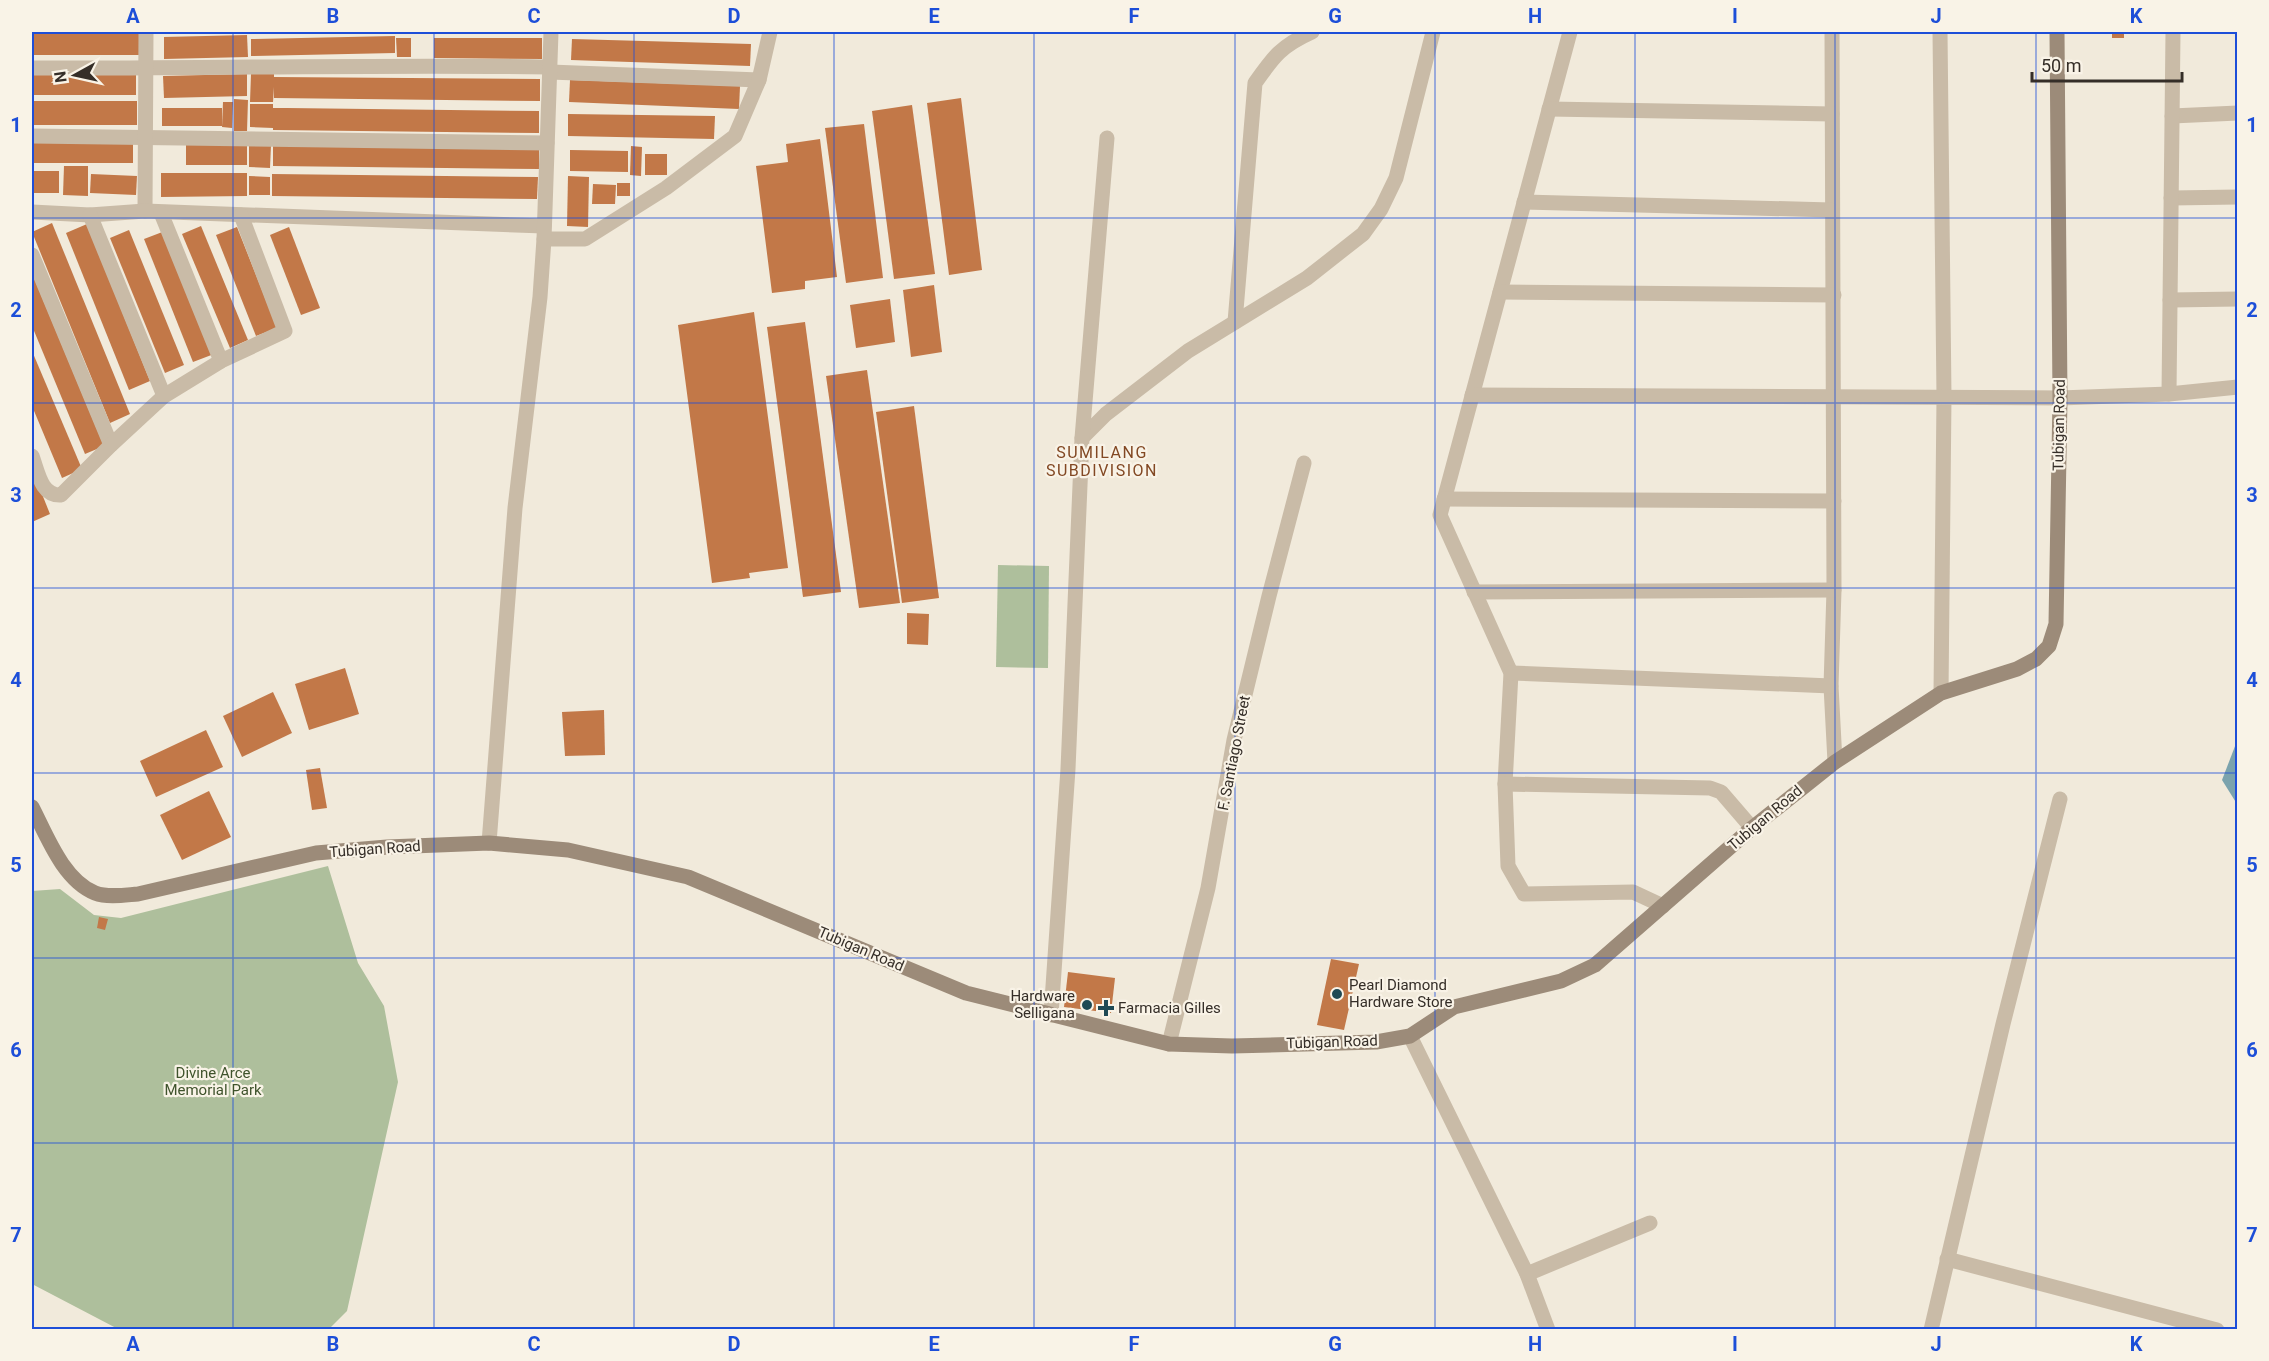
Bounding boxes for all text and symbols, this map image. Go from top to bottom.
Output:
text: A [126,4,140,28]
text: B [327,4,339,28]
text: C [527,4,541,28]
text: D [728,4,741,28]
text: E [928,4,940,28]
text: F [1129,4,1140,28]
text: G [1328,4,1342,28]
text: H [1528,4,1542,28]
text: I [1732,4,1738,28]
text: J [1930,4,1942,28]
text: K [2130,4,2143,28]
north arrow [45,45,105,105]
scale bar [2032,45,2182,83]
text: 50 m [2041,55,2081,76]
text: N [50,70,71,84]
text: 1 [10,113,22,137]
text: 1 [2246,113,2258,137]
text: 2 [10,298,22,322]
text: 2 [2246,298,2258,322]
street label: Tubigan Road [2049,379,2069,471]
district label: SUMILANG SUBDIVISION [1046,443,1158,480]
text: 3 [10,483,22,507]
text: 3 [2246,483,2258,507]
text: 4 [10,668,22,692]
text: 4 [2246,668,2258,692]
street label: F. Santiago Street [1214,694,1254,812]
street label: Tubigan Road [1724,782,1806,854]
street label: Tubigan Road [329,837,421,861]
text: 5 [10,853,22,877]
text: 5 [2246,853,2258,877]
street label: Tubigan Road [815,923,907,975]
place label: Pearl Diamond Hardware Store [1349,976,1452,1011]
place label: Hardware Selligana [1010,987,1075,1022]
marker: Pearl Diamond Hardware Store [1330,987,1344,1001]
marker: Hardware Selligana [1080,998,1094,1012]
place label: Farmacia Gilles [1118,999,1221,1017]
marker: Farmacia Gilles [1099,1001,1113,1015]
street label: Tubigan Road [1286,1031,1378,1053]
text: 6 [10,1038,22,1062]
text: 6 [2246,1038,2258,1062]
park label: Divine Arce Memorial Park [164,1064,262,1099]
text: 7 [10,1223,22,1247]
text: 7 [2246,1223,2258,1247]
text: A [126,1332,140,1356]
text: B [327,1332,339,1356]
text: C [527,1332,541,1356]
text: D [728,1332,741,1356]
text: E [928,1332,940,1356]
text: F [1129,1332,1140,1356]
text: G [1328,1332,1342,1356]
text: H [1528,1332,1542,1356]
text: I [1732,1332,1738,1356]
text: J [1930,1332,1942,1356]
text: K [2130,1332,2143,1356]

